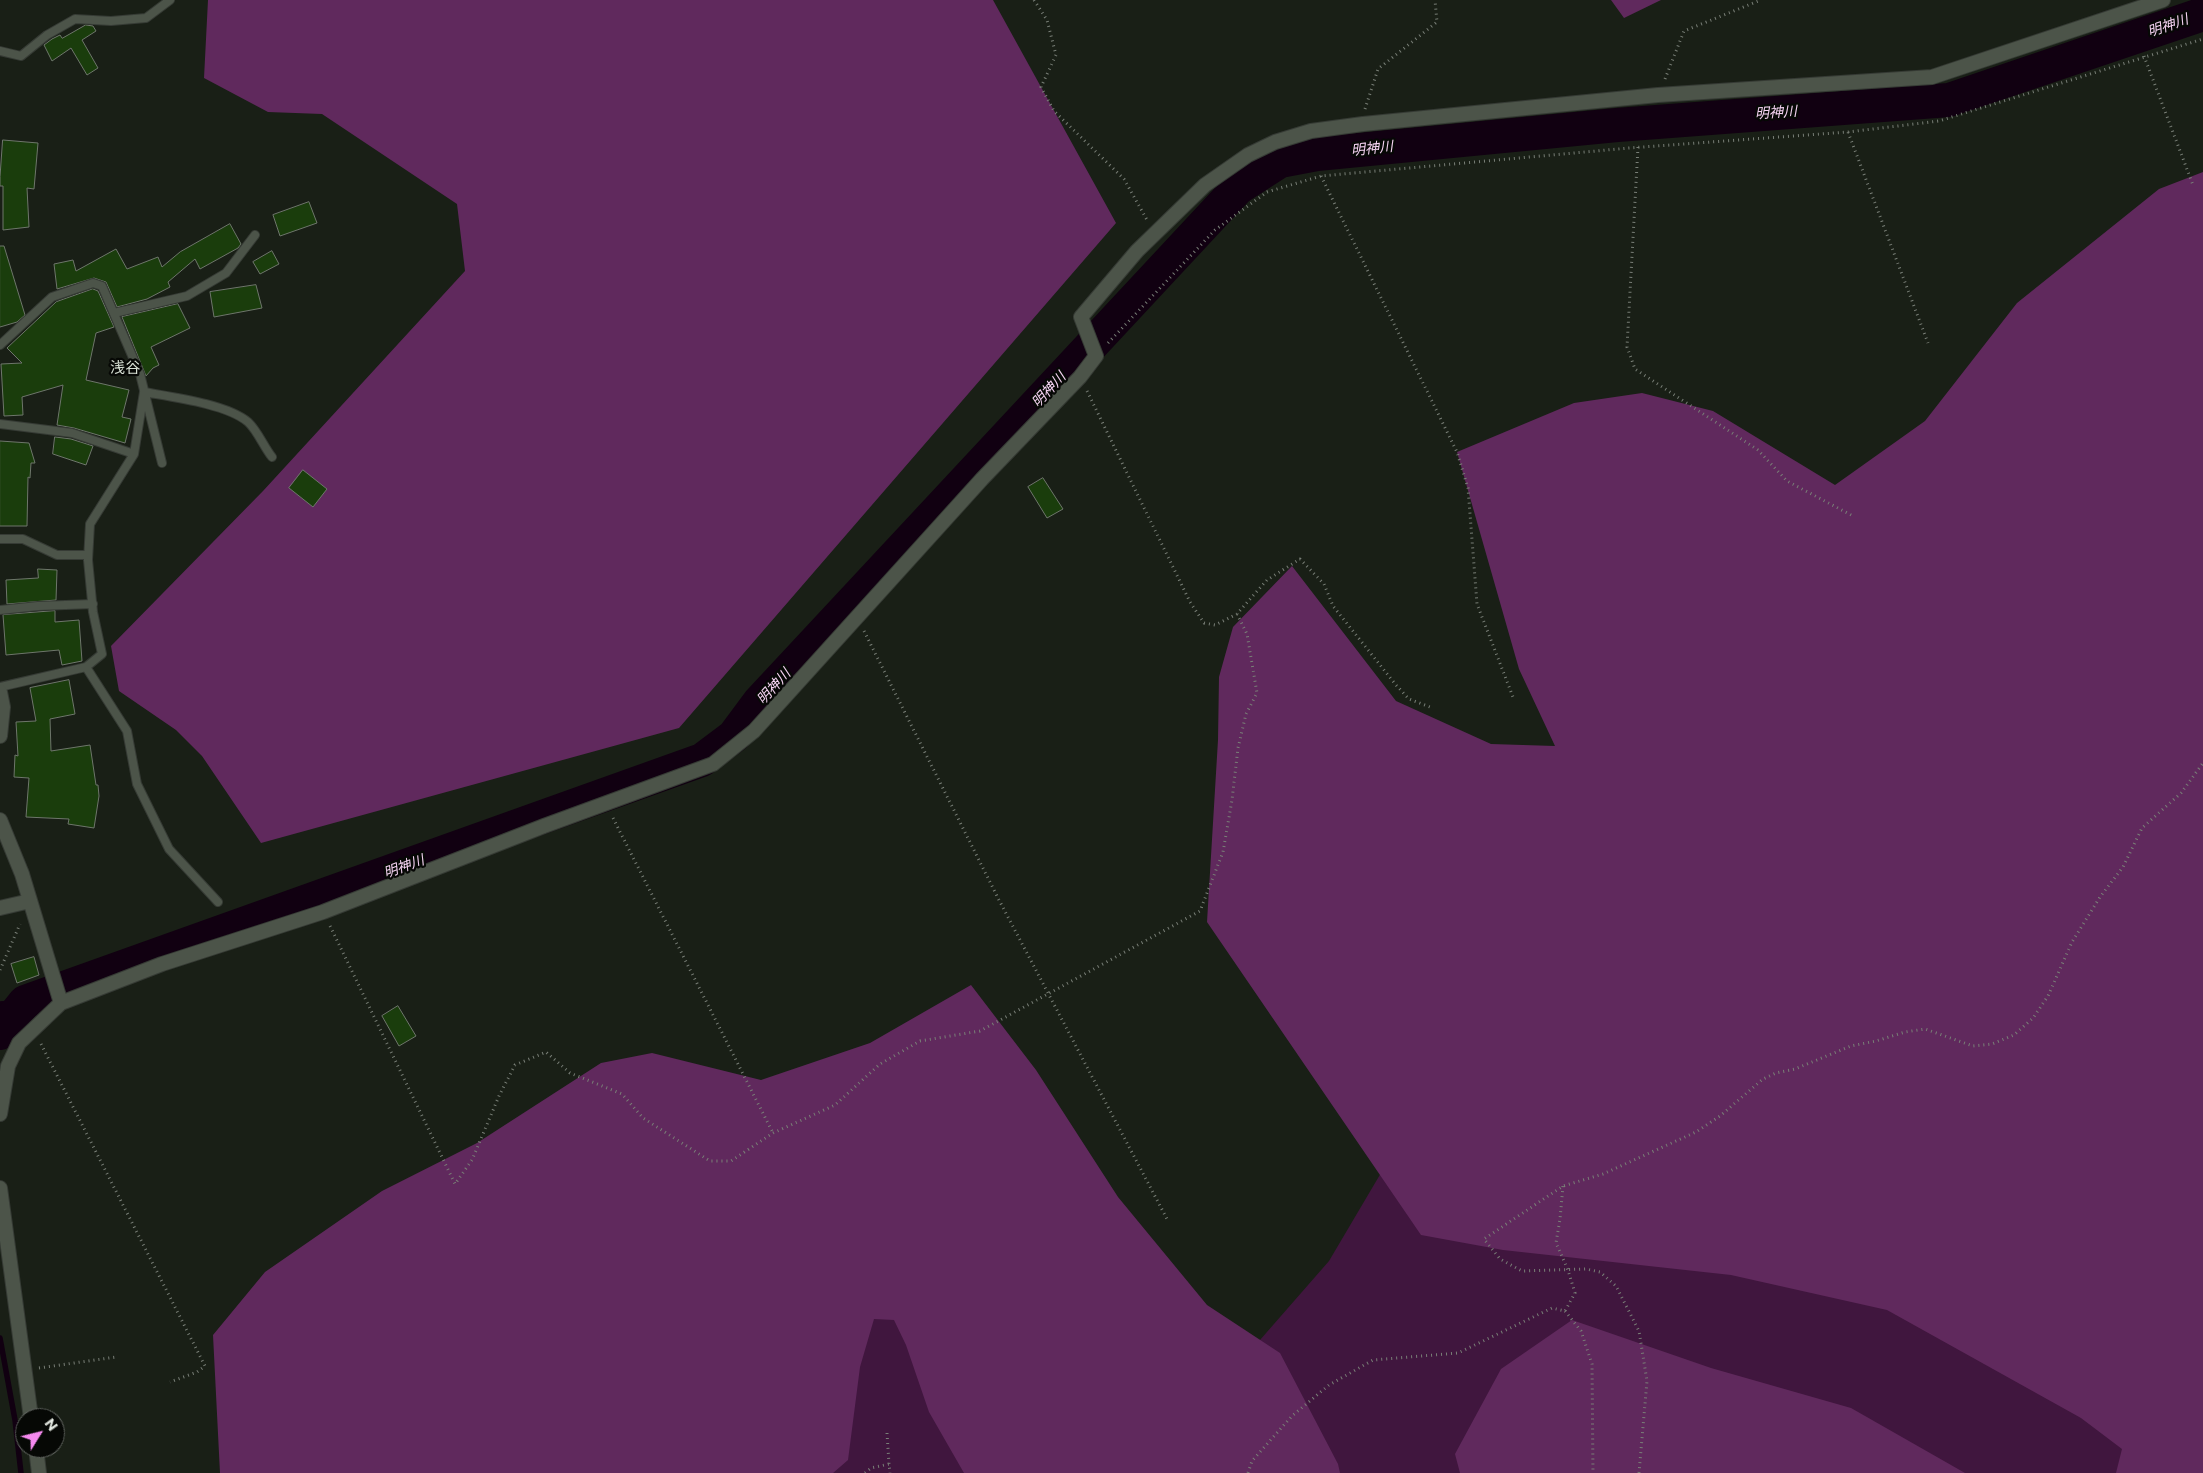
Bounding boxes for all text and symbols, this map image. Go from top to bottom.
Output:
water label: 明神川 [2145,11,2191,41]
water label: 明神川 [1754,103,1798,123]
water label: 明神川 [1350,138,1394,160]
district label: 浅谷 [110,360,140,378]
water label: 明神川 [1029,369,1069,411]
water label: 明神川 [754,666,794,708]
water label: 明神川 [381,852,427,882]
north arrow [15,1408,65,1458]
text: N [41,1415,62,1435]

